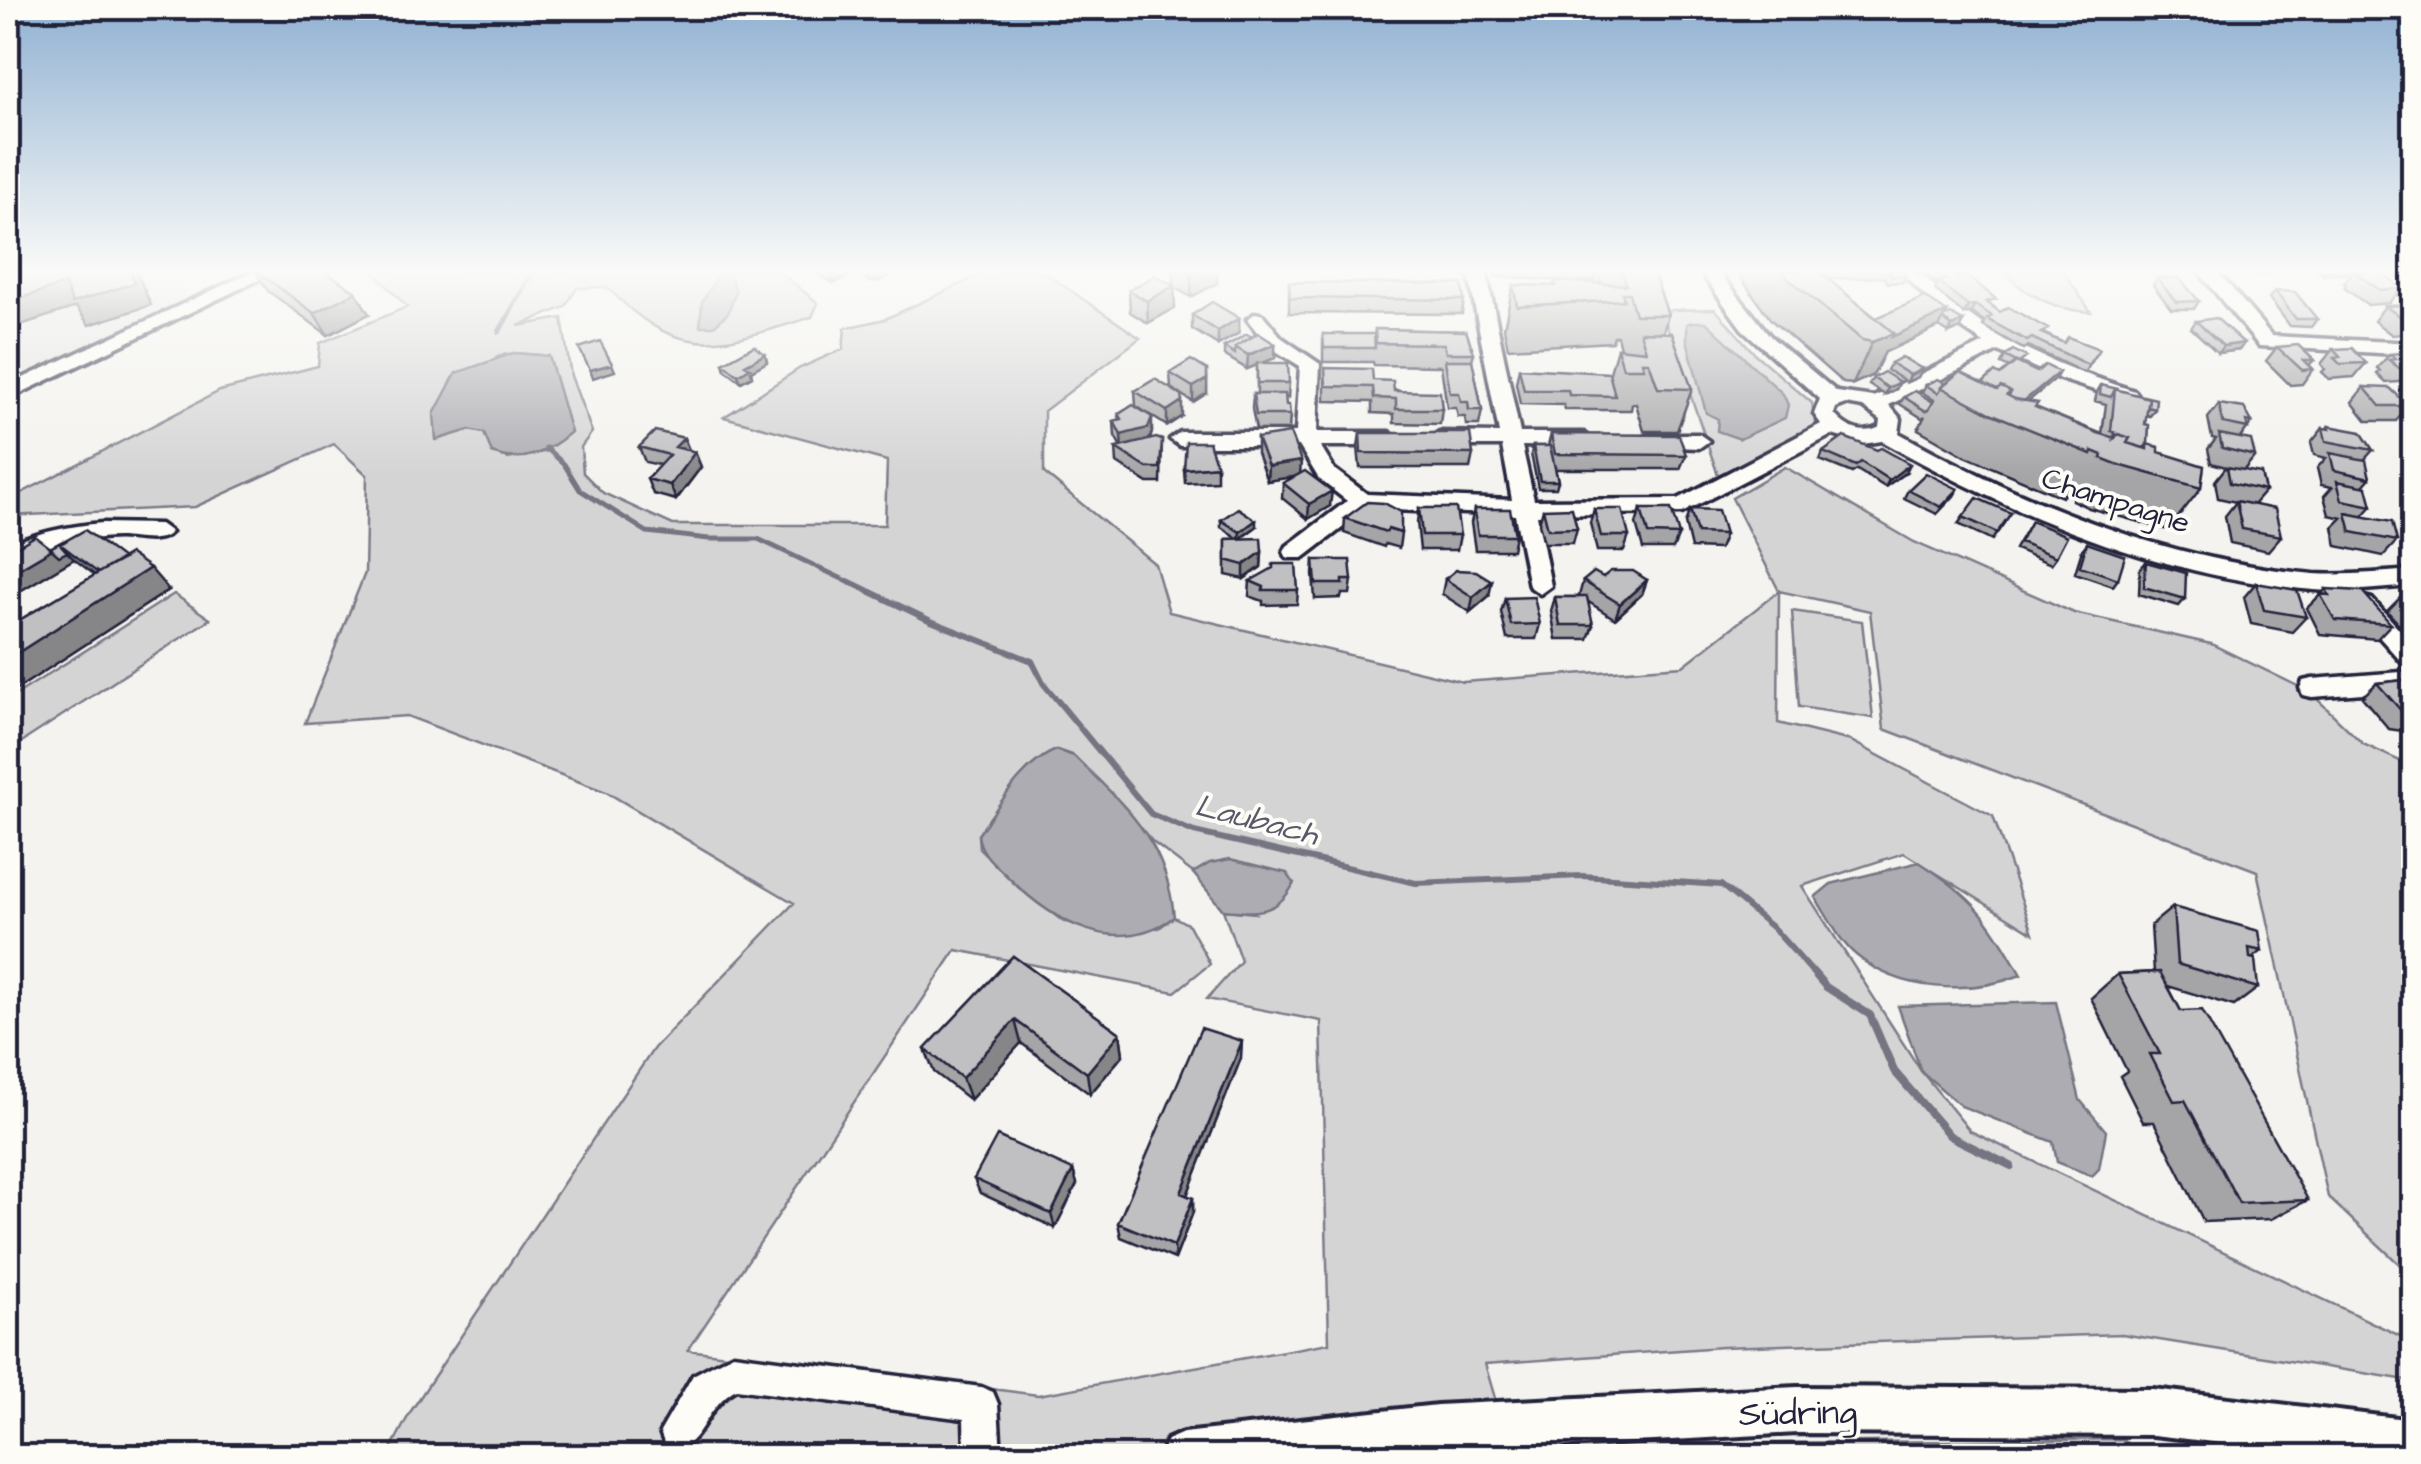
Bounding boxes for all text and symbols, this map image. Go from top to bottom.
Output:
street label: Champagne [2036,457,2195,546]
water label: Laubach [1191,783,1324,858]
street label: Südring [1738,1388,1858,1441]

